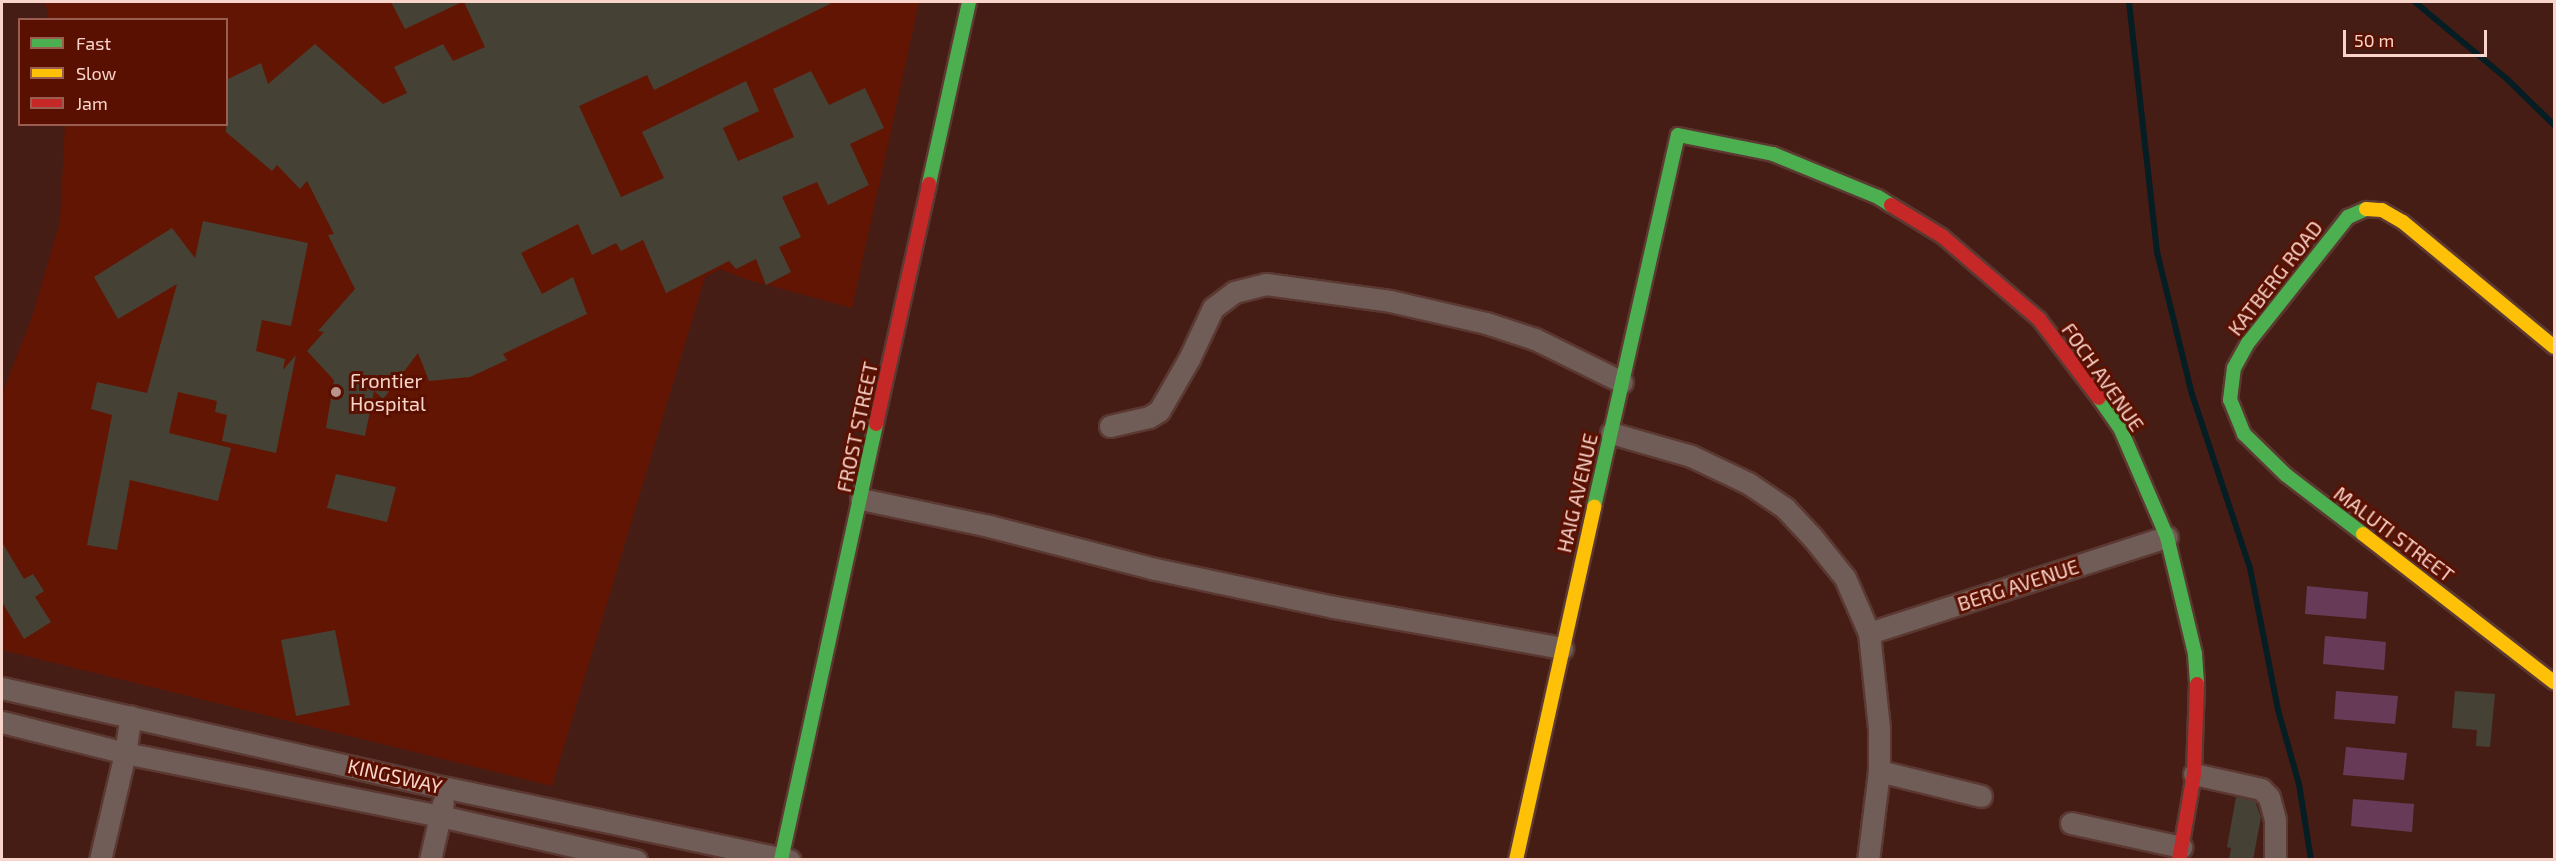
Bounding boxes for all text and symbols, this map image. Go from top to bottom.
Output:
legend [18,18,228,126]
scale bar [2346,18,2490,56]
text: 50 m [2354,29,2394,51]
text: Fast [76,32,111,54]
text: Slow [76,62,116,84]
text: Jam [76,92,108,114]
street label: KATBERG ROAD [2223,216,2327,340]
street label: FOCH AVENUE [2057,318,2149,436]
street label: FROST STREET [831,359,883,495]
place label: Frontier Hospital [350,368,426,415]
marker: Frontier Hospital [327,383,345,401]
street label: HAIG AVENUE [1552,431,1602,555]
street label: MALUTI STREET [2329,481,2459,587]
street label: BERG AVENUE [1954,554,2082,616]
street label: KINGSWAY [345,753,445,799]

